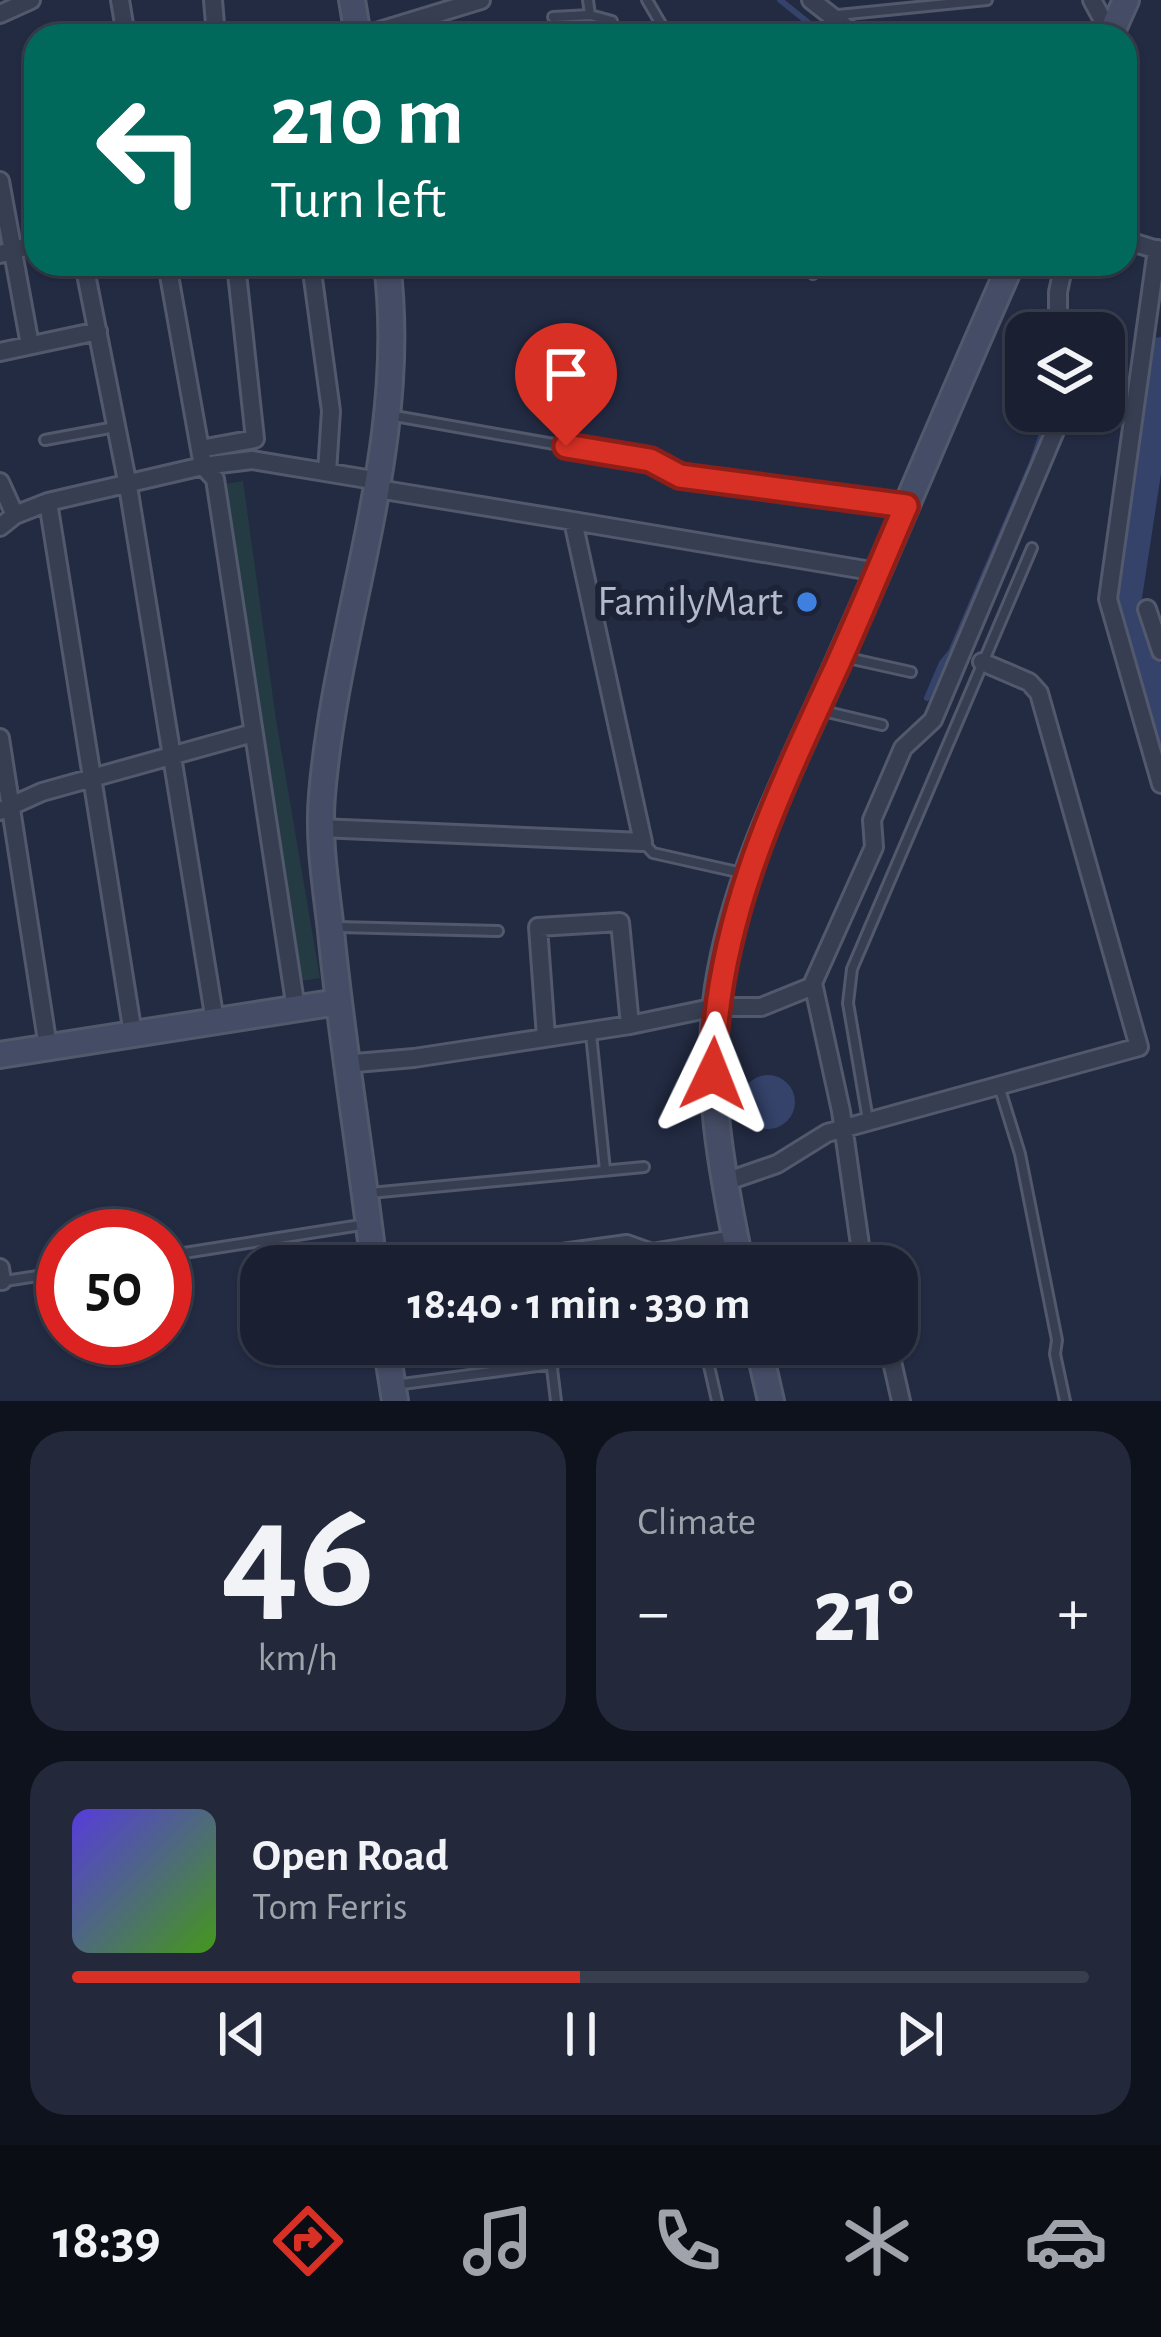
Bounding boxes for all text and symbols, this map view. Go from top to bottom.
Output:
icon: left [72,72,228,228]
text: 210 m [270,76,464,160]
text: Turn left [270,174,446,228]
map controls [1005,312,1125,432]
button: layers [1005,312,1125,432]
pin [515,323,617,446]
icon: arrive [533,341,599,407]
place label: FamilyMart [597,581,783,623]
marker: FamilyMart [794,589,820,615]
position arrow [650,1011,776,1137]
speed limit sign: 50 [36,1209,192,1365]
text: 18:40 · 1 min · 330 m [408,1282,750,1327]
text: 46 [221,1479,375,1635]
text: Climate [638,1503,756,1542]
text: 21° [813,1568,914,1658]
text: − [638,1580,669,1646]
text: + [1057,1580,1089,1646]
text: km/h [258,1639,338,1678]
text: Open Road [252,1834,449,1879]
text: Tom Ferris [252,1888,408,1927]
icon: previous [209,2001,275,2067]
icon: pause [548,2001,614,2067]
icon: next [887,2001,953,2067]
icon: directions [266,2199,350,2283]
icon: music [456,2199,540,2283]
icon: phone [645,2199,729,2283]
icon: climate [835,2199,919,2283]
icon: car [1024,2199,1108,2283]
text: 18:39 [53,2214,161,2268]

